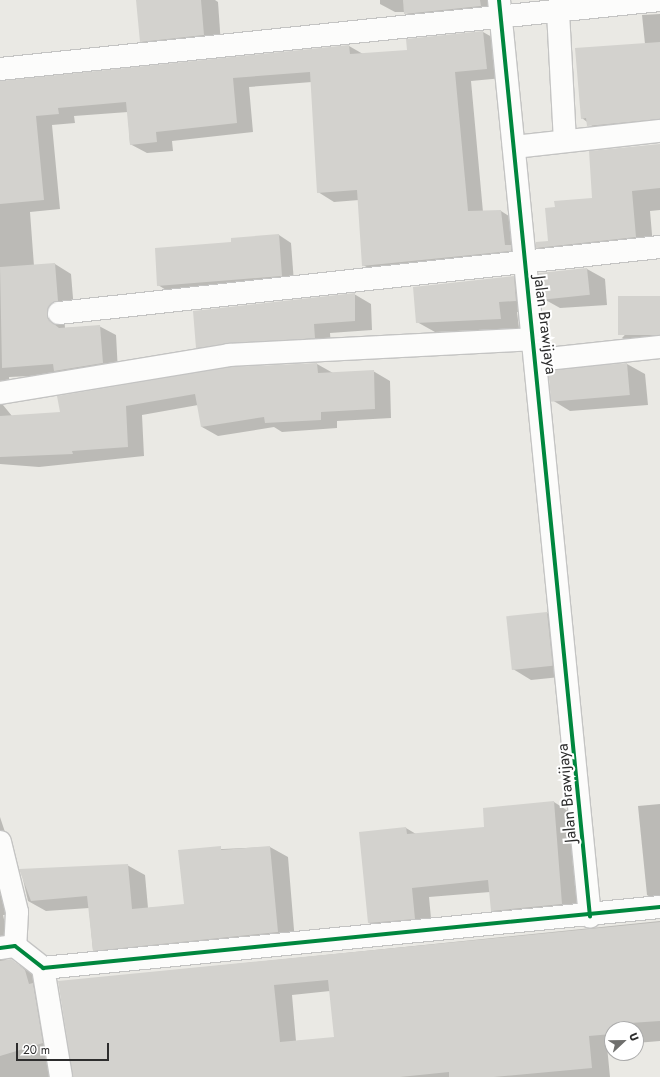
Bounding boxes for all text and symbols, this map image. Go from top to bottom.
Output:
street label: Jalan Brawijaya [529,274,561,376]
street label: Jalan Brawijaya [553,743,581,843]
north arrow [604,1021,644,1061]
text: U [625,1030,643,1043]
scale bar [18,1035,111,1061]
text: 20 m [23,1041,50,1059]

